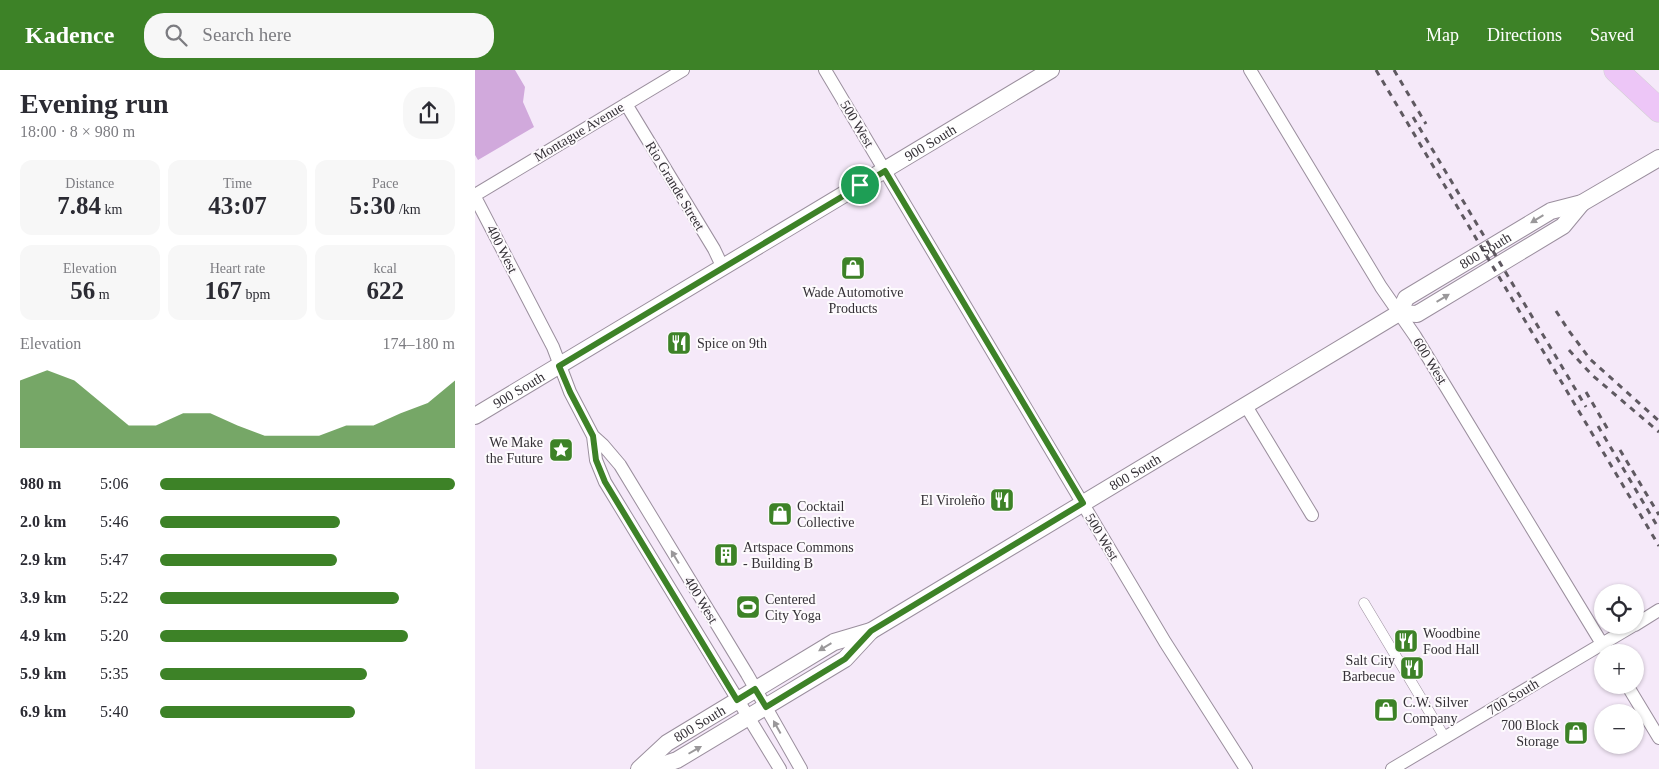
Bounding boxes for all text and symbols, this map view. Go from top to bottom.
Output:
search box [144,13,494,58]
icon: search [162,21,190,49]
text: Kadence [25,22,114,48]
text: Search here [202,24,291,45]
text: Map [1426,25,1459,45]
text: Directions [1487,25,1562,45]
text: Saved [1590,25,1634,45]
button: share [403,87,455,139]
text: Evening run [20,88,169,119]
street label: 500 West [837,98,877,150]
street label: Montague Avenue [531,99,627,165]
street label: 900 South [902,121,959,164]
text: 18:00 · 8 × 980 m [20,123,135,140]
street label: Rio Grande Street [643,139,708,233]
pin [839,164,881,206]
icon: arrive [846,171,874,199]
text: Distance [65,176,114,191]
text: Time [223,176,252,191]
text: Pace [372,176,398,191]
text: 7.84 [57,192,101,219]
text: 43:07 [208,192,267,219]
text: 5:30 [350,192,395,219]
text: km [101,202,122,217]
text: /km [395,202,421,217]
one-way arrow [1530,215,1543,224]
street label: 400 West [484,222,521,276]
street label: 800 South [1457,229,1514,272]
shop icon: Wade Automotive Products [840,255,866,281]
text: Elevation [63,261,117,276]
text: Heart rate [210,261,265,276]
text: kcal [374,261,397,276]
text: 56 [70,277,95,304]
text: 167 [205,277,242,304]
text: 622 [366,277,404,304]
place label: Wade Automotive Products [802,285,904,316]
text: m [95,287,110,302]
text: bpm [242,287,270,302]
one-way arrow [1436,294,1450,303]
restaurant icon: Spice on 9th [666,330,692,356]
text: Elevation [20,335,81,352]
text: 174–180 m [383,335,455,352]
street label: 600 West [1410,335,1450,387]
place label: Spice on 9th [697,336,767,351]
street label: 900 South [490,369,547,411]
place label: We Make the Future [486,435,543,466]
place icon: We Make the Future [548,437,574,463]
street label: 800 South [1106,451,1163,493]
text: 980 m [20,475,61,492]
text: 5:06 [100,475,128,492]
restaurant icon: El Viroleño [989,487,1015,513]
place label: El Viroleño [920,493,985,508]
place label: Cocktail Collective [797,499,855,530]
shop icon: Cocktail Collective [767,501,793,527]
street label: 500 West [1082,511,1122,563]
text: 2.0 km [20,513,66,530]
text: 5:46 [100,513,128,530]
place label: Artspace Commons - Building B [743,540,854,571]
building icon: Artspace Commons - Building B [713,542,739,568]
text: 2.9 km [20,551,66,568]
text: 5:47 [100,551,128,568]
one-way arrow [671,551,680,564]
street label: 400 West [681,574,721,626]
map controls [1594,584,1644,754]
button: locate [1594,584,1644,634]
text: 3.9 km [20,589,66,606]
text: 5:22 [100,589,128,606]
place label: Centered City Yoga [765,592,822,623]
sports icon: Centered City Yoga [735,594,761,620]
place label: Woodbine Food Hall [1423,626,1480,657]
text: 4.9 km [20,627,66,644]
text: 5:20 [100,627,128,644]
restaurant icon: Woodbine Food Hall [1393,628,1419,654]
one-way arrow [819,643,832,652]
button: + [1594,644,1644,694]
place label: Salt City Barbecue [1342,653,1395,684]
restaurant icon: Salt City Barbecue [1399,655,1425,681]
text: 5.9 km [20,665,66,682]
text: 5:35 [100,665,128,682]
street label: 700 South [1485,676,1541,718]
place label: C.W. Silver Company [1403,695,1469,726]
shop icon: C.W. Silver Company [1373,697,1399,723]
street label: 800 South [671,702,728,745]
text: 6.9 km [20,703,66,720]
text: 5:40 [100,703,128,720]
button: − [1594,704,1644,754]
place label: 700 Block Storage [1501,718,1559,749]
one-way arrow [772,720,781,733]
shop icon: 700 Block Storage [1563,720,1589,746]
one-way arrow [687,746,702,754]

